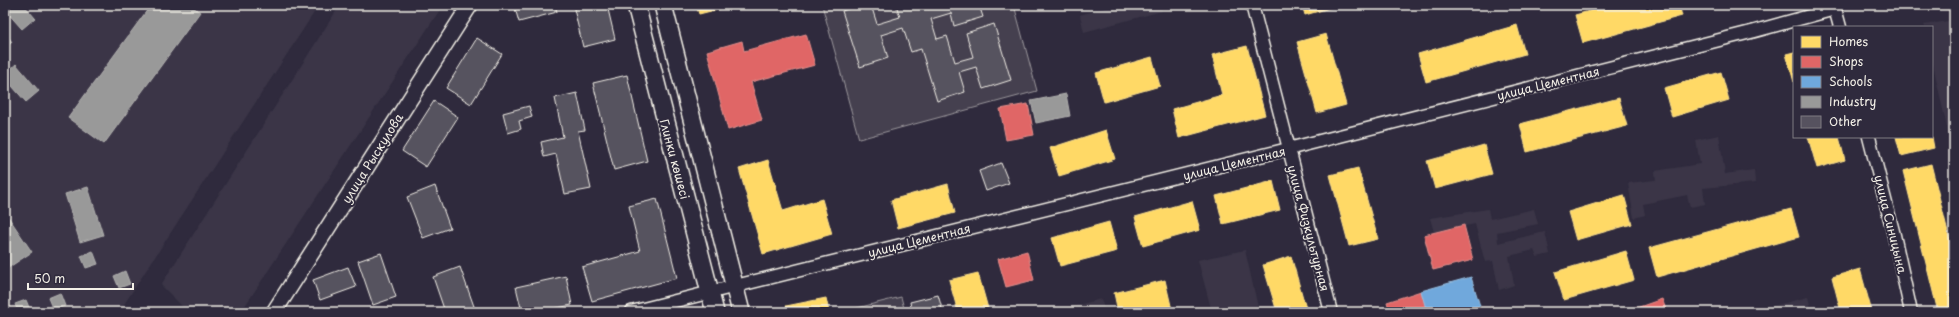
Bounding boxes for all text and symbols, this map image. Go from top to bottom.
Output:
legend [1793,26,1933,138]
text: Homes [1829,32,1868,50]
text: Shops [1829,52,1864,70]
street label: улица Цементная [1495,62,1601,104]
text: Schools [1829,72,1873,90]
text: Industry [1829,92,1877,110]
street label: улица Рыскулова [337,109,407,207]
text: Other [1829,112,1862,130]
street label: Глинки көшесі [656,117,694,201]
street label: улица Цементная [1181,142,1287,184]
street label: улица Физкультурная [1283,163,1335,293]
street label: улица Синицына [1870,173,1912,276]
street label: улица Цементная [866,219,972,261]
scale bar [28,265,133,291]
text: 50 m [34,269,65,287]

